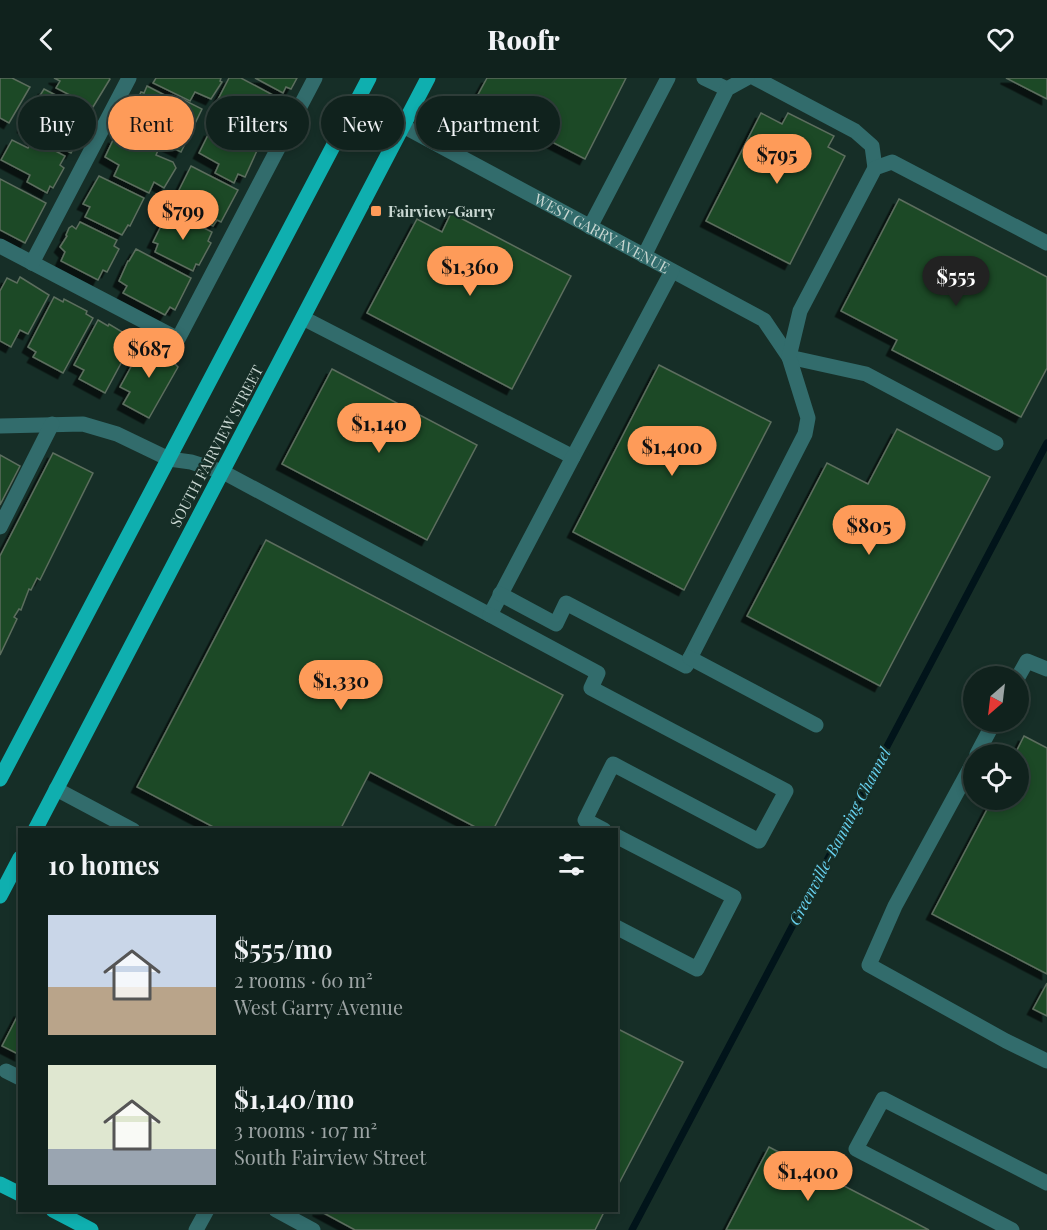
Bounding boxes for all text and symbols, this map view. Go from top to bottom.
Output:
text: Roofr [487,21,560,57]
icon: back [30,23,63,56]
icon: heart [984,23,1017,56]
chip: Buy [18,96,96,150]
chip: Rent [108,96,194,150]
chip: Filters [206,96,309,150]
chip: New [321,96,404,150]
chip: Apartment [416,96,560,150]
pin: $795 [741,134,813,185]
text: $795 [757,140,797,167]
street label: WEST GARRY AVENUE [530,188,673,278]
pin: $799 [147,190,219,241]
text: $799 [162,196,204,223]
place label: Fairview-Garry [388,201,495,221]
marker: Fairview-Garry [369,204,383,218]
pin: $1,360 [421,246,519,297]
text: $1,360 [441,252,499,279]
pin: $555 [920,256,992,307]
text: $555 [936,262,976,289]
pin: $687 [113,328,185,379]
text: $687 [127,334,171,361]
street label: SOUTH FAIRVIEW STREET [165,362,267,530]
pin: $1,140 [330,403,428,454]
text: $1,140 [351,409,407,436]
pin: $1,400 [623,426,721,477]
text: $1,400 [642,432,702,459]
pin: $805 [833,505,905,556]
text: $805 [847,511,891,538]
pin: $1,330 [292,660,390,711]
text: $1,330 [313,666,369,693]
north arrow [963,666,1029,732]
map controls [963,666,1029,810]
water label: Greenville-Banning Channel [783,743,895,928]
button: locate [963,744,1029,810]
text: 10 homes [48,847,160,882]
icon: filters [555,848,588,881]
text: $555/mo [234,931,333,966]
icon: home [96,939,168,1011]
text: 2 rooms · 60 m² [234,966,373,993]
text: West Garry Avenue [234,993,403,1020]
text: $1,140/mo [234,1081,354,1116]
icon: home [96,1089,168,1161]
text: 3 rooms · 107 m² [234,1116,377,1143]
text: South Fairview Street [234,1143,426,1170]
pin: $1,400 [759,1151,857,1202]
text: $1,400 [778,1157,838,1184]

